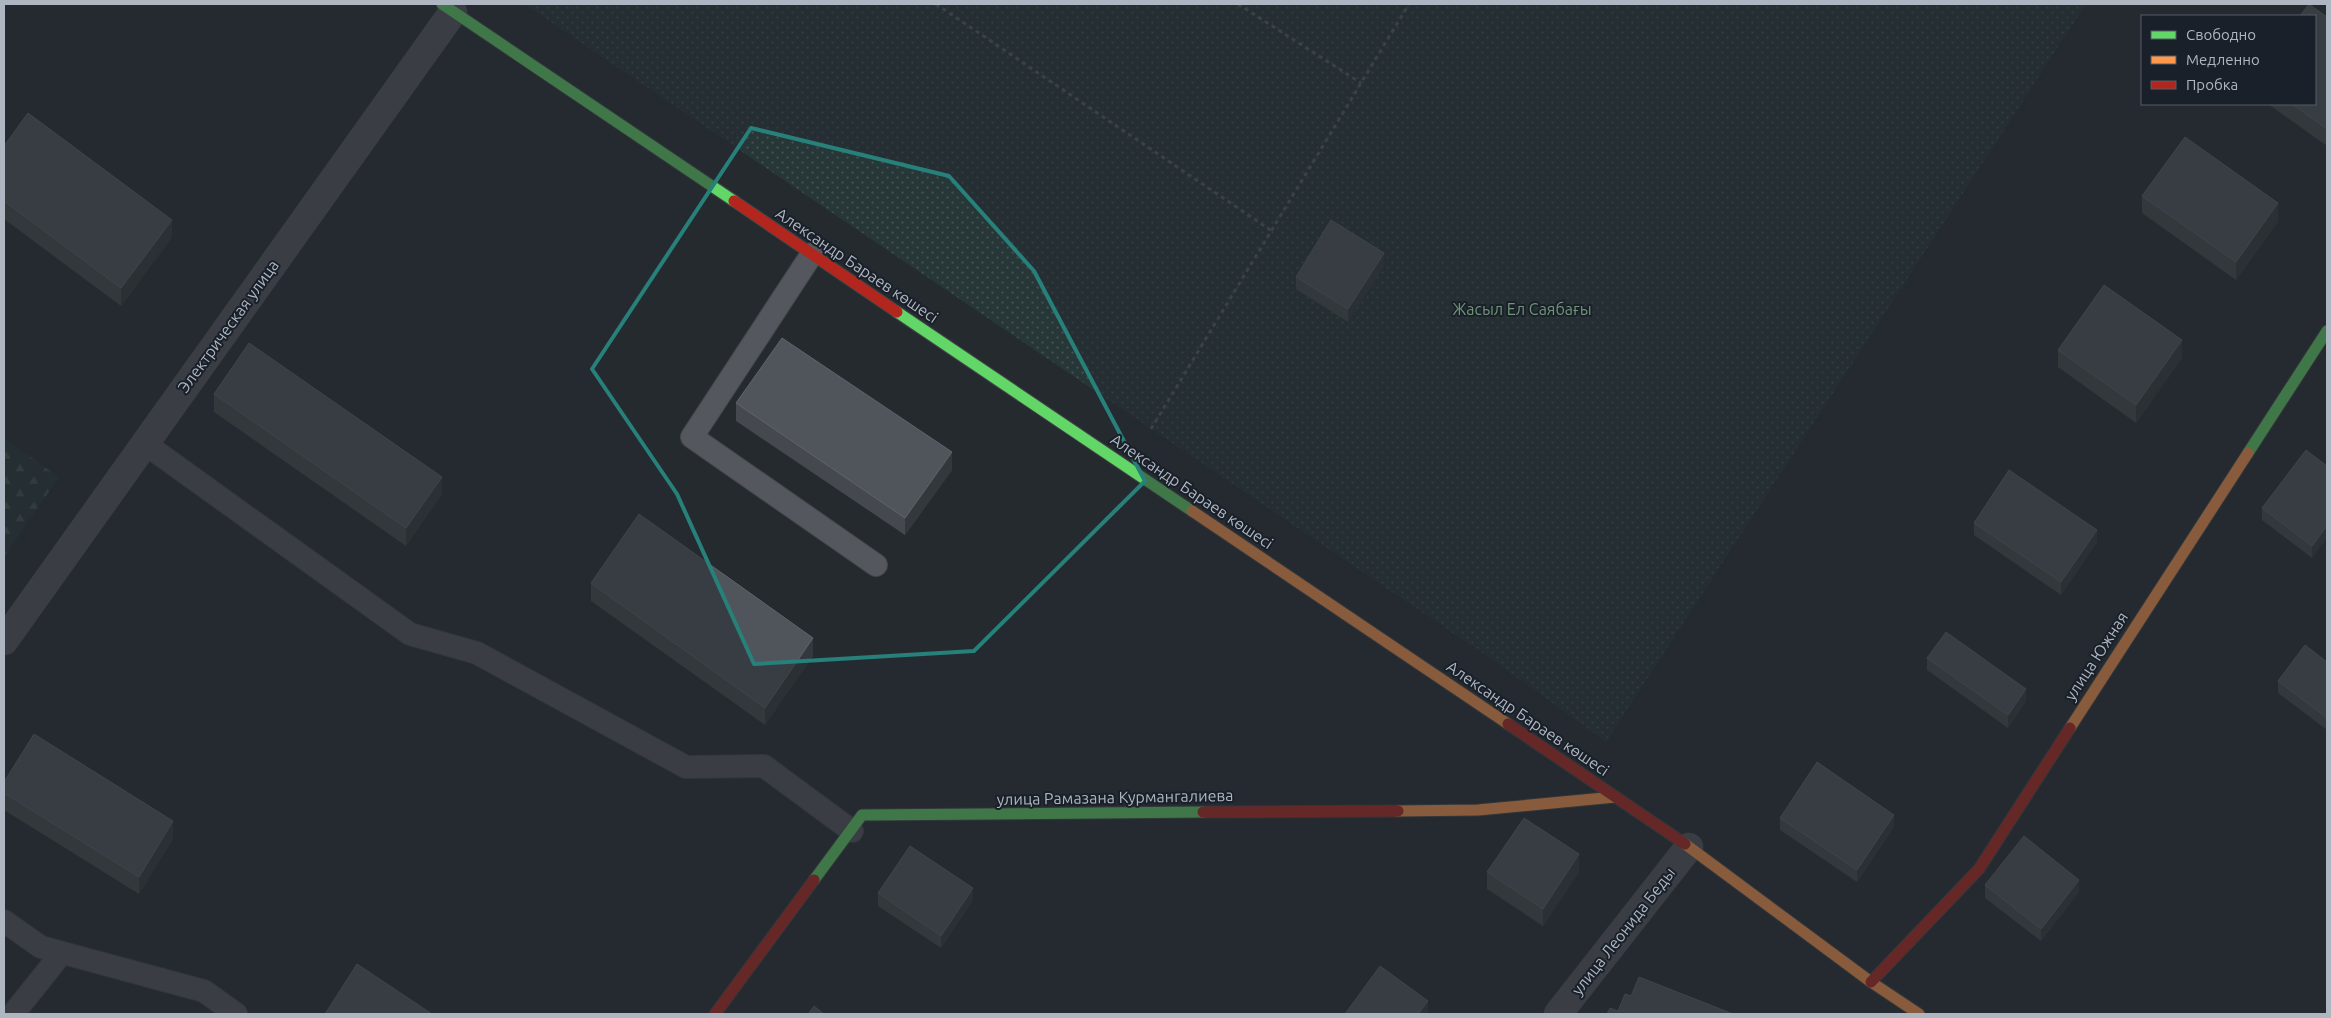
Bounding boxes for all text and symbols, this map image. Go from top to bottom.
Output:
legend [2141,15,2316,105]
text: Свободно [2186,26,2256,43]
text: Медленно [2186,51,2260,68]
text: Пробка [2186,76,2238,93]
street label: Александр Бараев көшесі [772,204,942,326]
street label: Электрическая улица [174,256,282,396]
park label: Жасыл Ел Саябағы [1452,300,1592,318]
street label: Александр Бараев көшесі [1107,430,1277,552]
street label: улица Южная [2061,608,2131,704]
street label: Александр Бараев көшесі [1443,657,1613,779]
street label: улица Рамазана Курмангалиева [996,786,1234,808]
street label: улица Леонида Беды [1568,864,1678,998]

